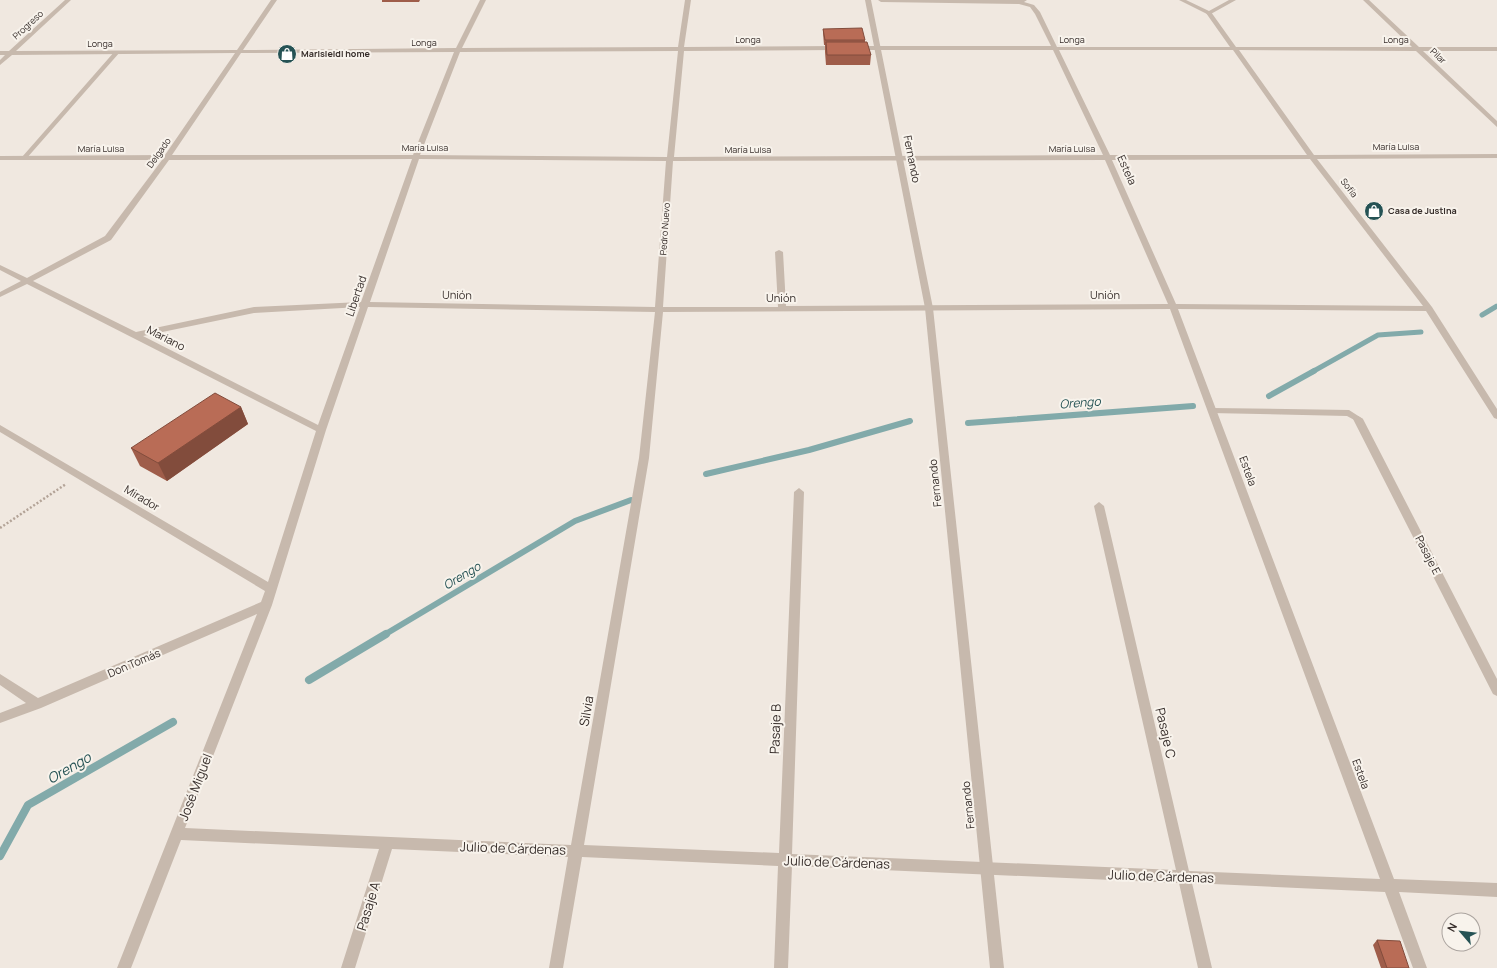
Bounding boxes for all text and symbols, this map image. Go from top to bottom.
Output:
street label: Progreso [9,7,46,42]
street label: Longa [735,33,761,46]
street label: Longa [1059,33,1085,46]
street label: Longa [1383,33,1409,46]
street label: Longa [411,36,437,49]
street label: Longa [87,37,113,50]
shop icon: Marisleidi home [276,43,298,65]
street label: Pilar [1427,45,1450,67]
place label: Marisleidi home [301,47,370,60]
street label: Fernando [901,134,925,184]
street label: Delgado [143,135,174,171]
street label: María Luisa [1373,140,1419,153]
street label: María Luisa [402,141,448,154]
street label: María Luisa [78,142,124,155]
street label: María Luisa [1049,142,1095,155]
street label: María Luisa [725,143,771,156]
street label: Estela [1114,152,1141,187]
street label: Sofía [1338,175,1361,200]
shop icon: Casa de Justina [1363,200,1385,222]
street label: Pedro Nuevo [656,202,673,256]
place label: Casa de Justina [1388,204,1457,217]
street label: Libertad [342,273,369,318]
street label: Unión [442,287,472,302]
street label: Unión [1090,287,1120,302]
street label: Unión [766,290,796,305]
street label: Mariano [145,322,188,354]
water label: Orengo [1059,393,1102,412]
street label: Estela [1236,454,1261,488]
street label: Fernando [924,458,944,508]
street label: Mirador [122,481,163,514]
street label: Pasaje E [1412,533,1445,577]
water label: Orengo [440,557,484,593]
street label: Don Tomás [105,645,163,680]
street label: Silvia [574,694,598,728]
street label: Pasaje B [765,704,785,754]
street label: Pasaje C [1151,706,1181,760]
water label: Orengo [43,747,95,788]
street label: José Miguel [174,751,216,823]
street label: Estela [1349,757,1374,791]
street label: Fernando [957,780,977,830]
street label: Julio de Cárdenas [460,837,566,859]
street label: Julio de Cárdenas [784,851,890,873]
street label: Julio de Cárdenas [1108,865,1214,887]
street label: Pasaje A [352,879,384,933]
north arrow [1441,912,1481,952]
text: N [1443,920,1460,934]

